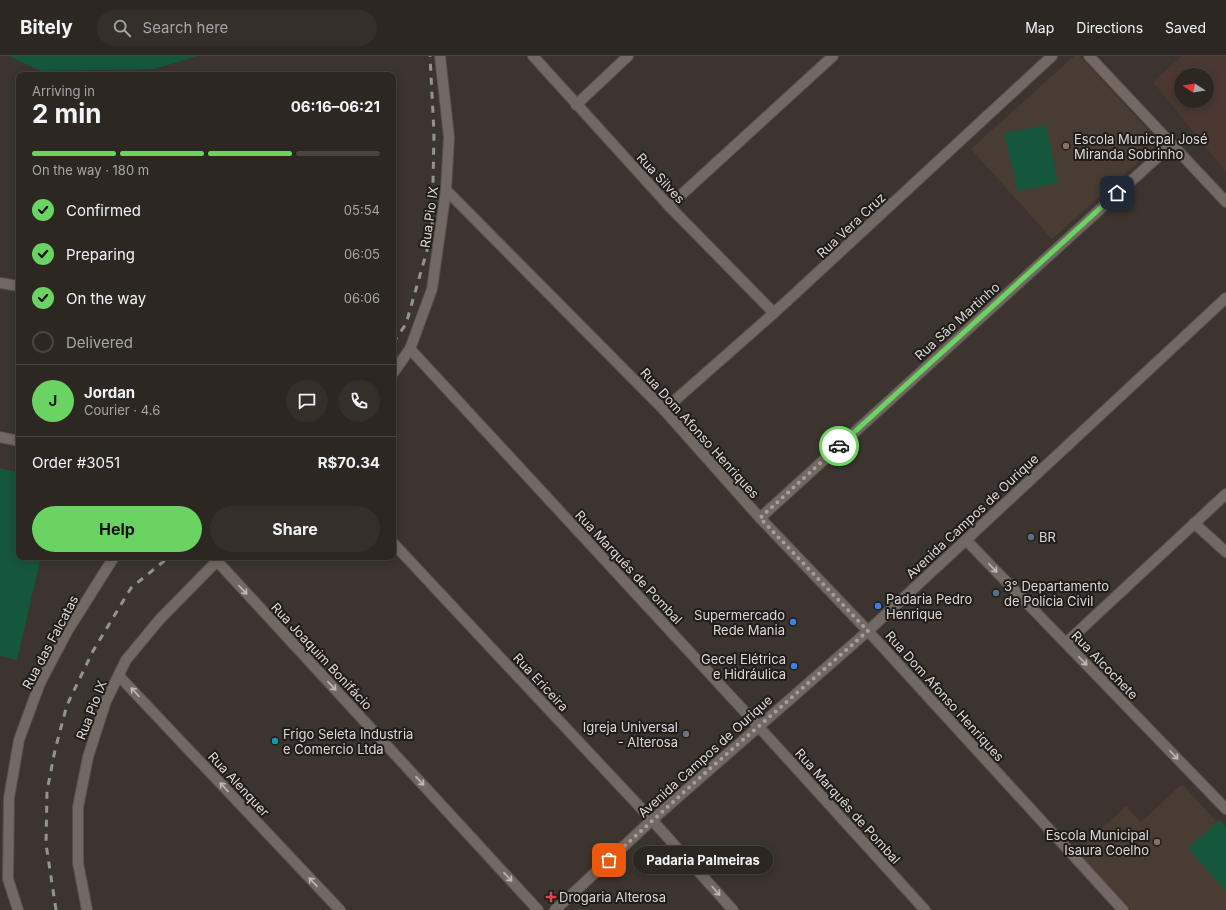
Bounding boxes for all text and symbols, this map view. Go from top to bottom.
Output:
search box [97,10,377,46]
text: Bitely [20,16,73,39]
icon: search [111,17,133,39]
text: Search here [143,18,228,37]
text: Map [1025,19,1054,36]
text: Directions [1076,19,1143,36]
text: Saved [1165,19,1206,36]
north arrow [1174,68,1214,108]
map controls [1174,68,1214,108]
text: Arriving in [32,83,95,99]
text: 06:16–06:21 [291,97,380,116]
text: 2 min [32,98,102,129]
place label: Escola Municpal José Miranda Sobrinho [1074,131,1208,162]
marker: Escola Municpal José Miranda Sobrinho [1061,141,1071,151]
street label: Rua Silves [634,149,688,207]
text: On the way · 180 m [32,162,149,178]
pin [1100,176,1134,210]
icon: home [1106,182,1128,204]
street label: Rua Pio IX [417,185,441,249]
street label: Rua Vera Cruz [813,189,889,261]
icon: check [32,199,54,221]
text: Confirmed [66,201,141,220]
text: 05:54 [344,202,380,218]
icon: check [32,243,54,265]
text: Preparing [66,245,135,264]
text: 06:05 [344,246,380,262]
street label: Rua São Martinho [911,279,1003,363]
icon: check [32,287,54,309]
text: On the way [66,289,146,308]
text: 06:06 [344,290,380,306]
text: Delivered [66,333,133,352]
street label: Rua Dom Afonso Henriques [637,365,763,501]
button: chat [286,380,328,422]
button: phone [338,380,380,422]
text: Jordan [84,383,135,402]
text: J [49,391,57,410]
text: Courier · 4.6 [84,402,160,418]
courier [819,426,859,466]
icon: car [828,435,850,457]
street label: Avenida Campos de Ourique [902,450,1042,582]
text: Order #3051 [32,453,120,472]
text: R$70.34 [318,453,380,472]
button: Help [32,506,202,552]
button: Share [210,506,380,552]
street label: Rua Marquês de Pombal [572,507,686,627]
place label: BR [1039,529,1056,545]
marker: BR [1026,532,1036,542]
one-way arrow [988,563,998,573]
place label: 3° Departamento de Polícia Civil [1004,578,1109,609]
one-way arrow [239,585,248,595]
marker: 3° Departamento de Polícia Civil [991,588,1001,598]
place label: Padaria Pedro Henrique [886,591,973,622]
street label: Rua das Falcatas [19,592,82,692]
street label: Rua Joaquim Bonifácio [268,599,376,713]
marker: Padaria Pedro Henrique [873,601,883,611]
place label: Supermercado Rede Mania [694,607,785,638]
marker: Supermercado Rede Mania [788,617,798,627]
street label: Rua Dom Afonso Henriques [882,628,1008,764]
street label: Rua Alcochete [1068,628,1142,702]
street label: Rua Ericeira [510,650,572,714]
place label: Gecel Elétrica e Hidráulica [701,651,786,682]
one-way arrow [1078,656,1088,666]
marker: Gecel Elétrica e Hidráulica [789,661,799,671]
street label: Rua Pio IX [72,678,110,742]
one-way arrow [327,680,336,691]
one-way arrow [130,687,140,697]
street label: Avenida Campos de Ourique [635,691,775,821]
place label: Igreja Universal - Alterosa [583,719,678,750]
place label: Frigo Seleta Industria e Comercio Ltda [283,726,413,757]
marker: Igreja Universal - Alterosa [681,729,691,739]
marker: Frigo Seleta Industria e Comercio Ltda [270,736,280,746]
street label: Rua Marquês de Pombal [792,745,904,867]
street label: Rua Alenquer [205,748,273,820]
one-way arrow [1169,750,1178,760]
one-way arrow [415,776,424,786]
one-way arrow [219,782,229,792]
place label: Escola Municipal Isaura Coelho [1046,827,1149,858]
marker: Escola Municipal Isaura Coelho [1152,837,1162,847]
pin [592,843,626,877]
callout: Padaria Palmeiras [633,846,773,874]
icon: bag [598,849,620,871]
text: Padaria Palmeiras [646,852,760,868]
one-way arrow [503,872,512,882]
one-way arrow [308,877,318,887]
one-way arrow [711,885,720,896]
place label: Drogaria Alterosa [559,889,666,905]
marker: Drogaria Alterosa [546,892,556,902]

